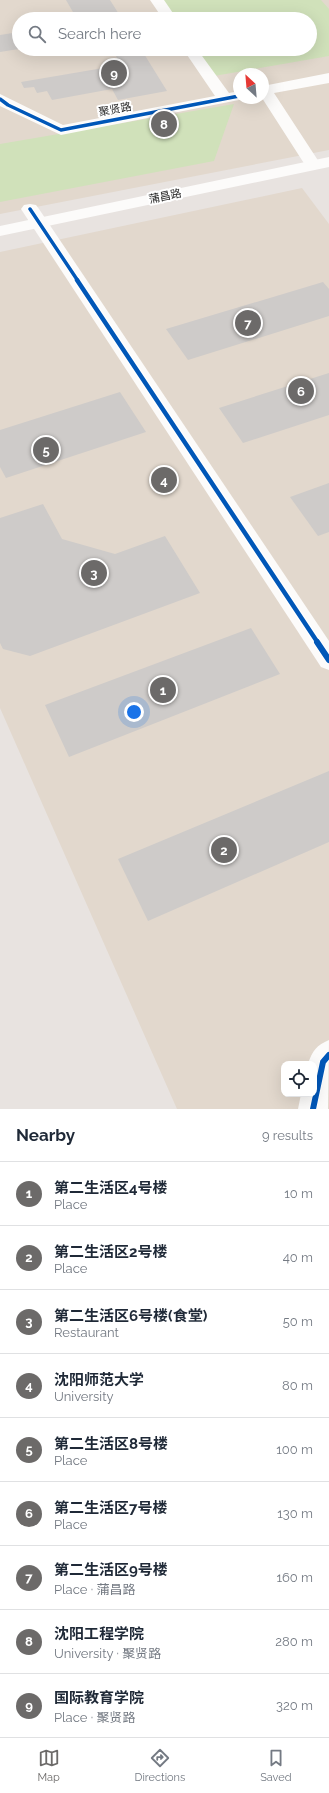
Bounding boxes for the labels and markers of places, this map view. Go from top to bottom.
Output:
pin: 9 [101,58,127,88]
pin: 8 [151,109,177,139]
pin: 7 [235,308,261,338]
pin: 6 [288,376,314,406]
pin: 5 [33,435,59,465]
pin: 4 [151,465,177,495]
pin: 3 [81,558,107,588]
pin: 1 [150,675,176,705]
pin: 2 [211,835,237,865]

